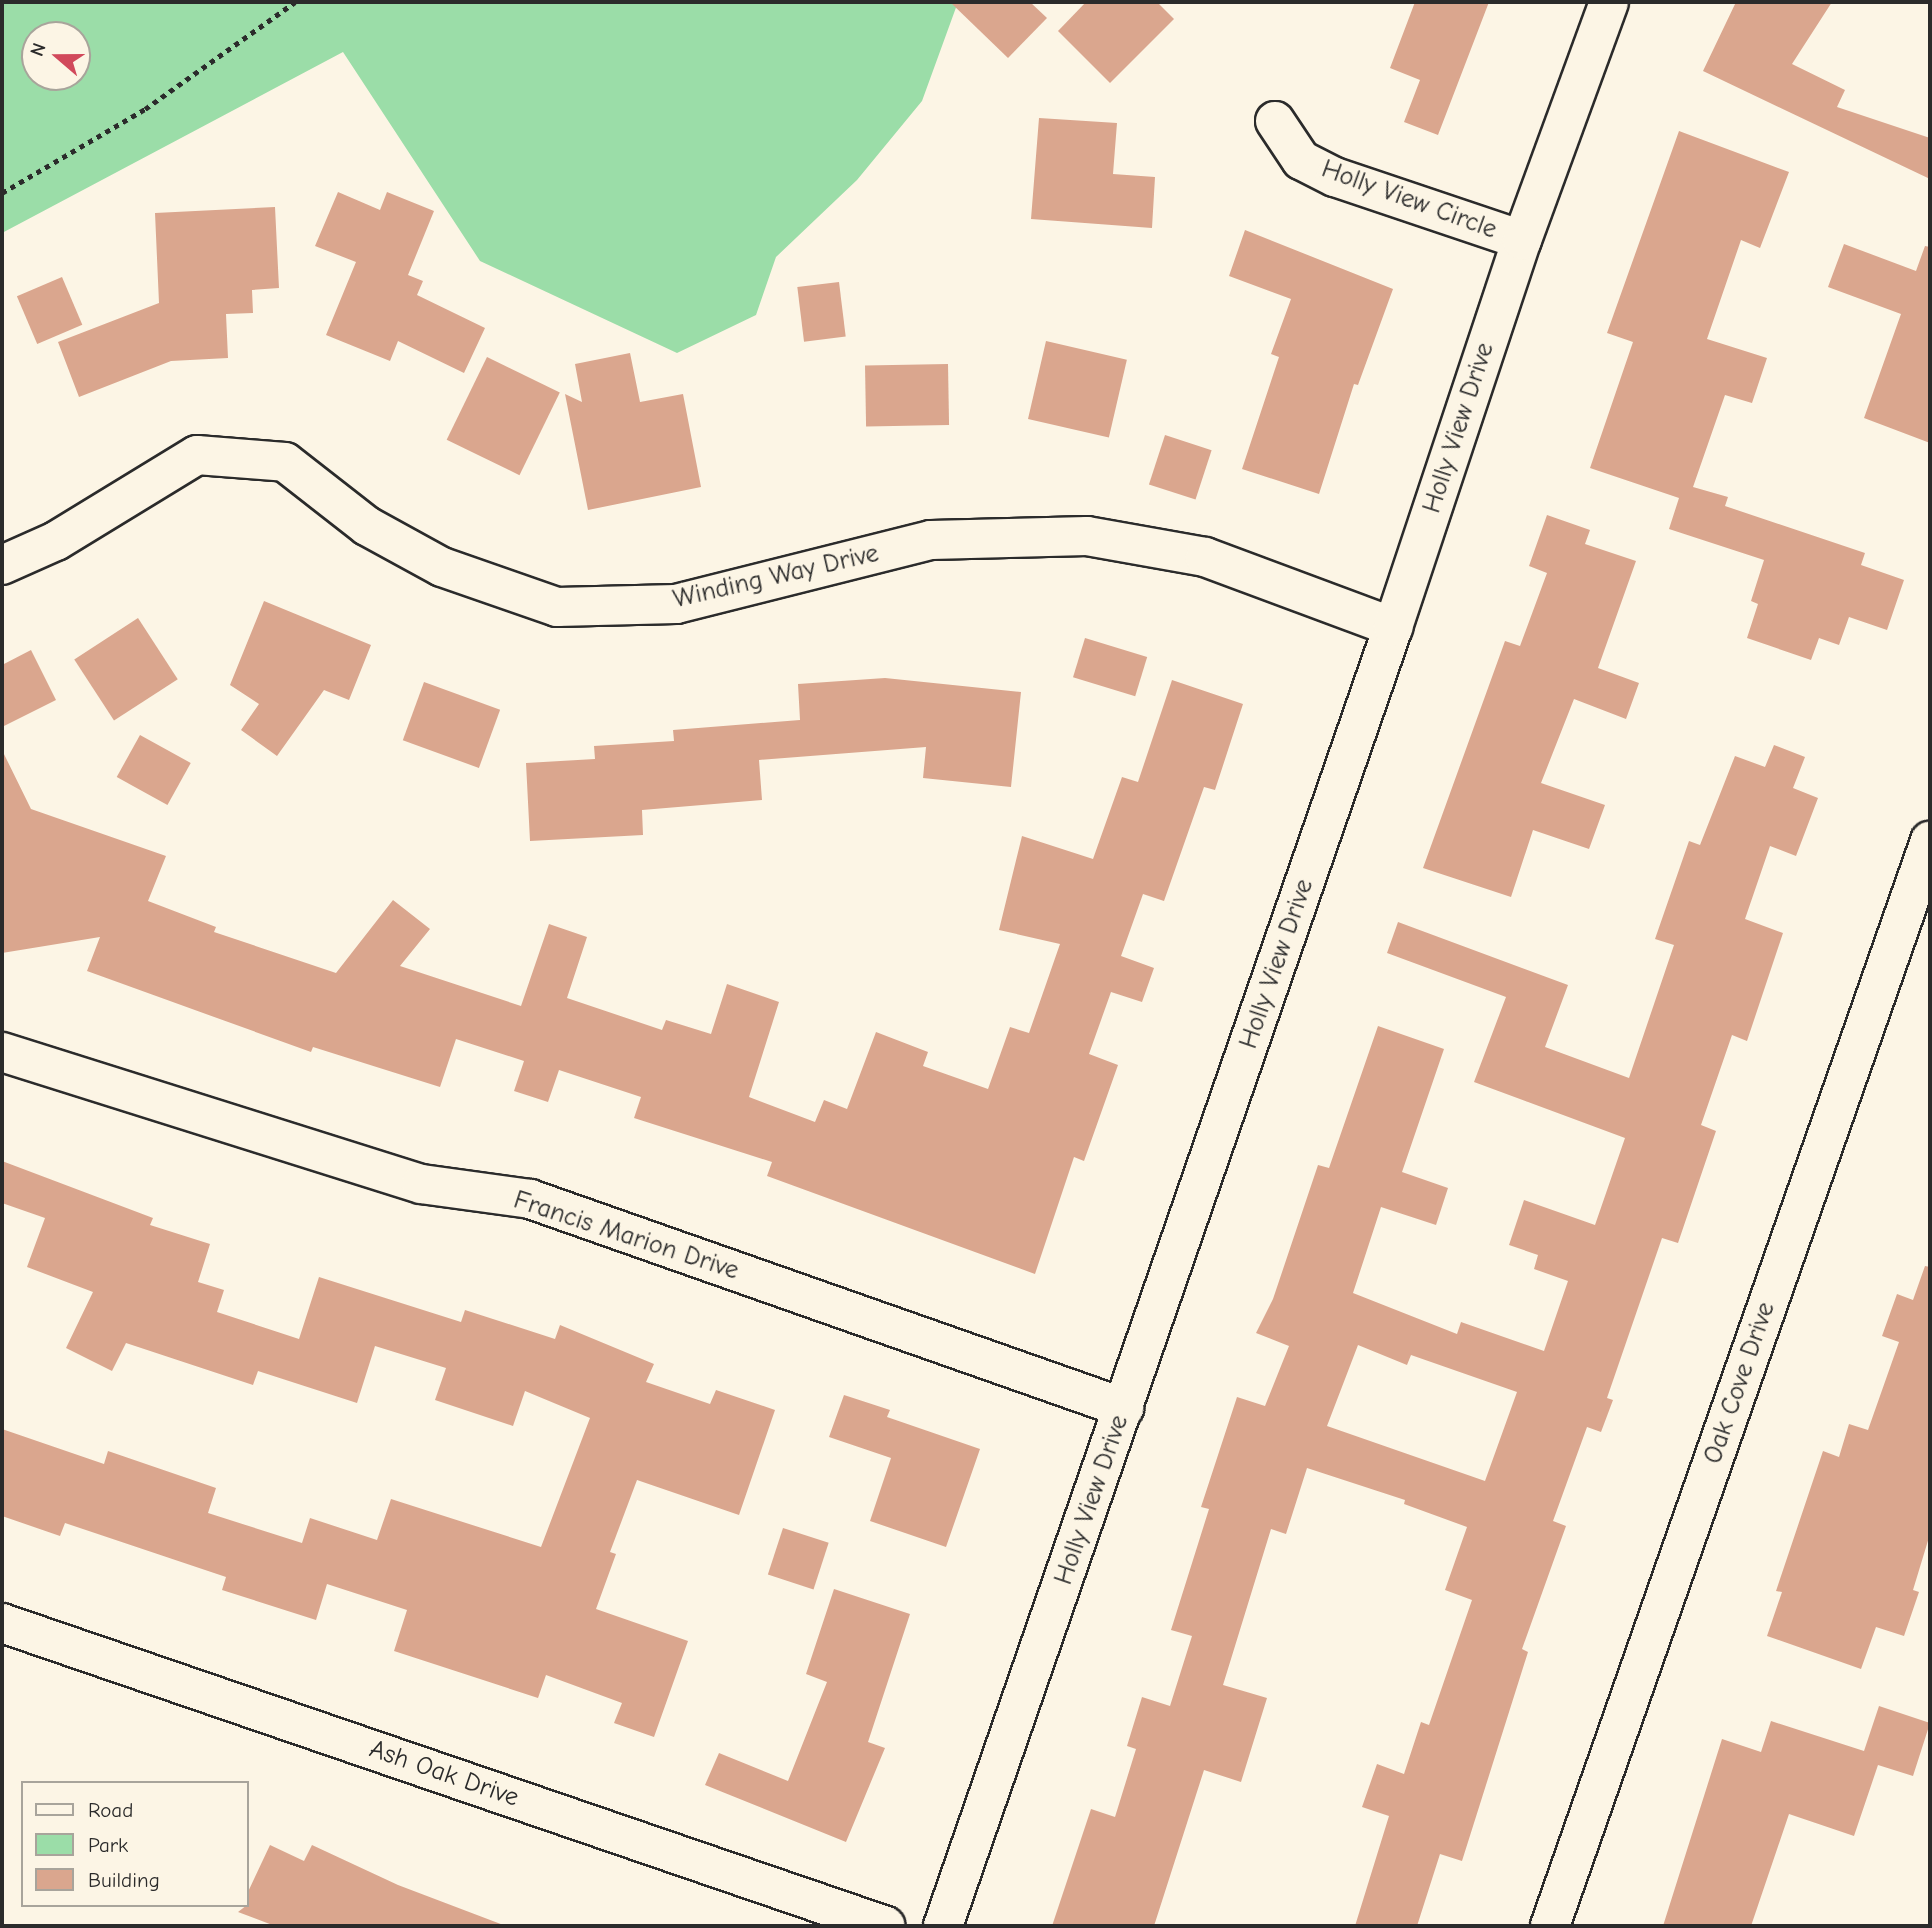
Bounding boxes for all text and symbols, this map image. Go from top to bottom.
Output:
north arrow [21,21,91,91]
text: N [26,40,51,59]
street label: Holly View Circle [1317,154,1501,246]
street label: Holly View Drive [1417,339,1501,517]
street label: Winding Way Drive [670,538,882,616]
street label: Holly View Drive [1233,875,1321,1053]
street label: Francis Marion Drive [510,1185,742,1287]
street label: Oak Cove Drive [1698,1298,1782,1468]
street label: Holly View Drive [1048,1411,1136,1589]
street label: Ash Oak Drive [365,1734,523,1814]
legend [21,1781,248,1907]
text: Road [88,1798,133,1822]
text: Park [88,1833,128,1857]
text: Building [88,1868,160,1892]

